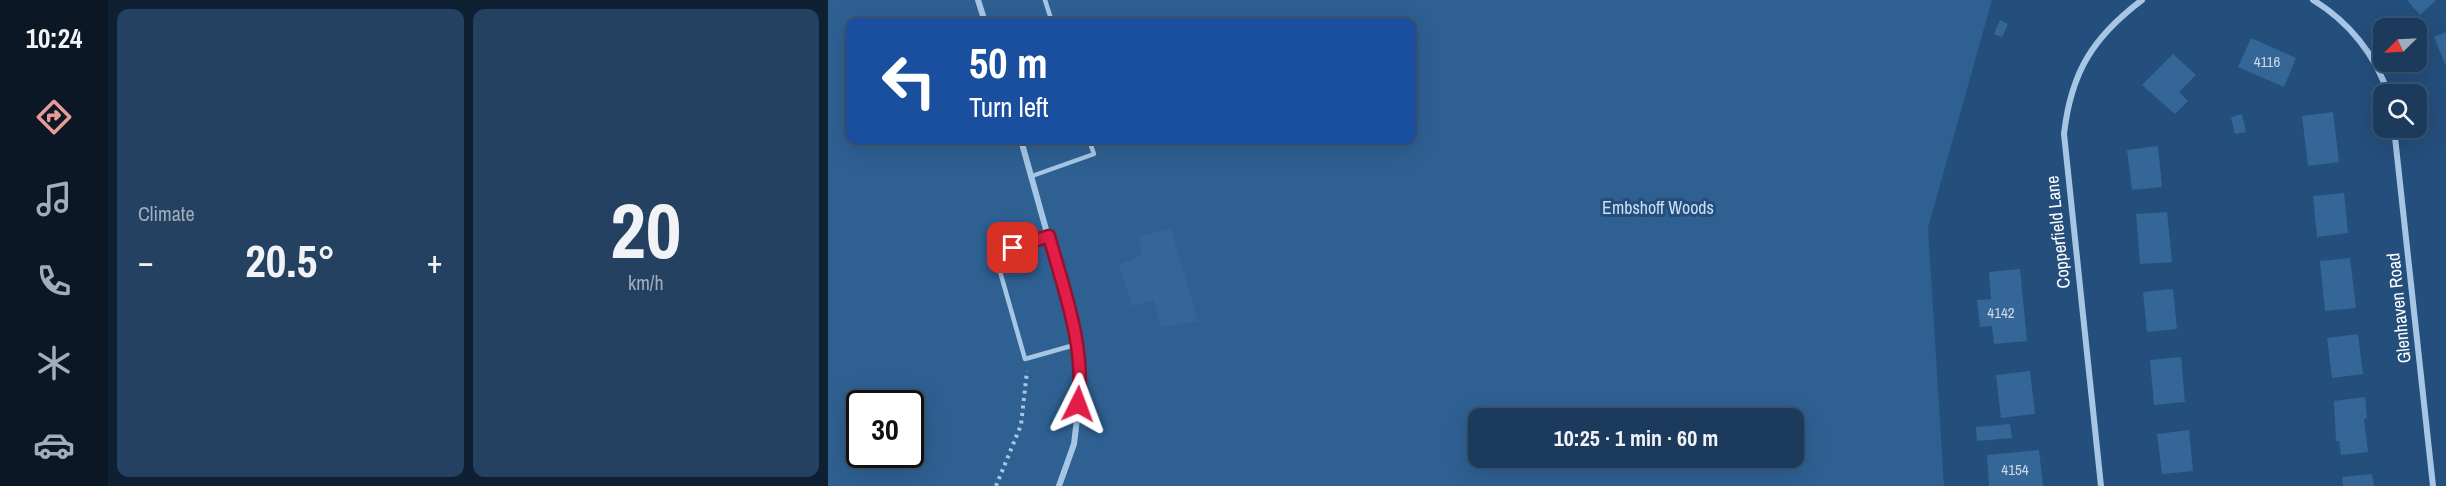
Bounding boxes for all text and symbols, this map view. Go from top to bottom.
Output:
north arrow [2373,18,2427,72]
map controls [2373,18,2427,138]
text: 10:24 [26,20,82,56]
text: 50 m [969,35,1048,91]
icon: left [870,42,948,120]
house number: 4116 [2254,51,2280,72]
button: search [2373,84,2427,138]
text: Turn left [969,89,1048,125]
icon: directions [33,96,75,138]
street label: Copperfield Lane [2039,174,2076,290]
text: 20 [610,177,681,282]
icon: music [33,178,75,220]
park label: Embshoff Woods [1602,195,1714,220]
text: Climate [138,200,195,227]
pin [987,222,1038,273]
text: 20.5° [245,230,335,291]
icon: arrive [996,231,1029,264]
text: − [138,239,154,283]
text: + [427,239,442,283]
street label: Glenhaven Road [2380,252,2417,364]
icon: phone [33,260,75,302]
text: km/h [628,269,664,296]
house number: 4142 [1987,302,2015,323]
icon: climate [33,342,75,384]
position arrow [1046,372,1110,436]
speed limit sign: 30 [846,390,924,468]
text: 10:25 · 1 min · 60 m [1554,423,1718,453]
icon: car [33,424,75,466]
house number: 4154 [2001,459,2029,480]

